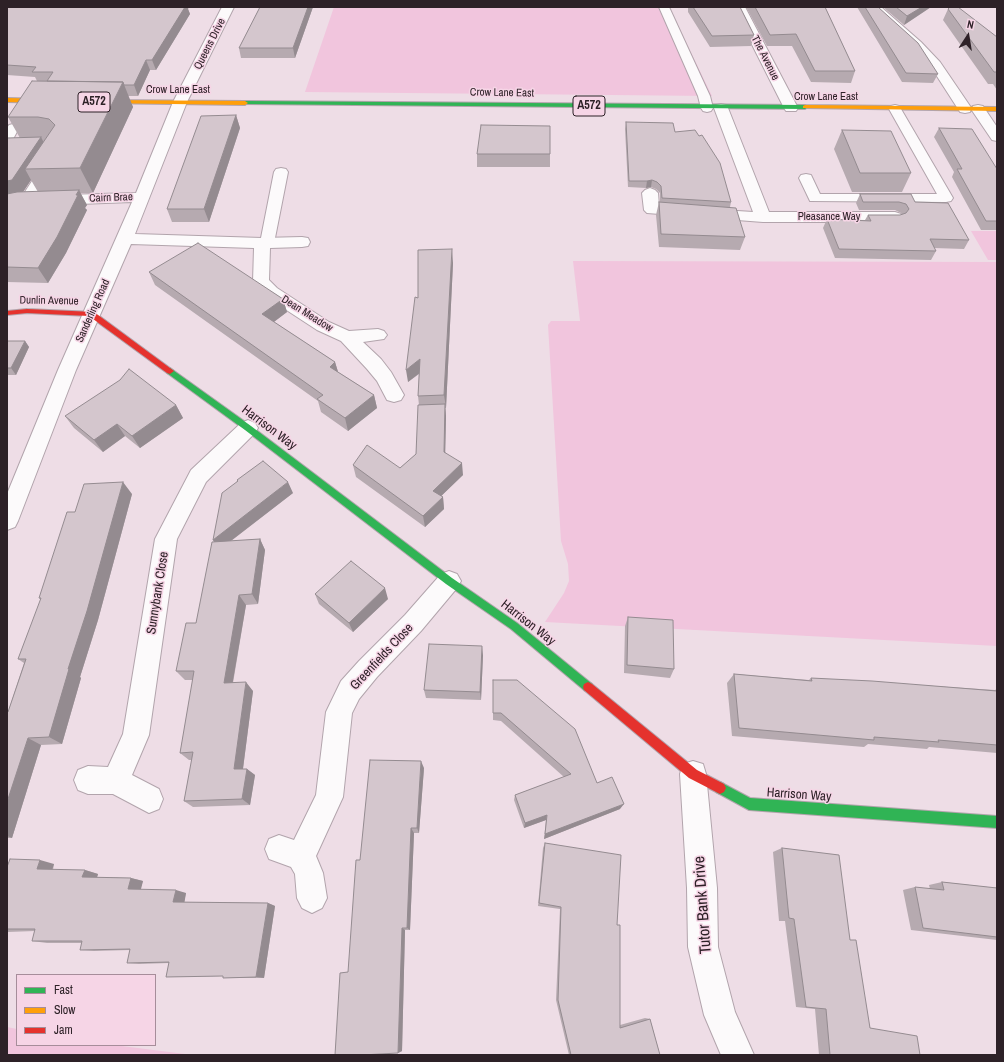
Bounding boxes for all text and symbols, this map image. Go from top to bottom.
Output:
street label: Queens Drive [191,16,229,72]
north arrow [948,16,988,56]
text: N [966,17,975,32]
street label: The Avenue [748,33,782,83]
street label: Crow Lane East [146,83,210,97]
street label: Crow Lane East [470,86,534,100]
street label: Crow Lane East [794,90,858,104]
road number: A572 [78,92,110,112]
road number: A572 [573,96,605,116]
street label: Cairn Brae [89,191,133,205]
street label: Pleasance Way [798,210,860,224]
street label: Sanderling Road [73,277,113,345]
street label: Dean Meadow [279,293,335,335]
street label: Dunlin Avenue [19,294,79,308]
street label: Harrison Way [238,402,300,454]
street label: Sunnybank Close [144,551,172,635]
street label: Harrison Way [498,597,558,649]
street label: Greenfields Close [347,620,417,694]
street label: Harrison Way [766,785,832,805]
street label: Tutor Bank Drive [690,855,716,955]
legend [16,974,156,1046]
text: Fast [54,982,73,998]
text: Slow [54,1002,75,1018]
text: Jam [54,1022,73,1038]

